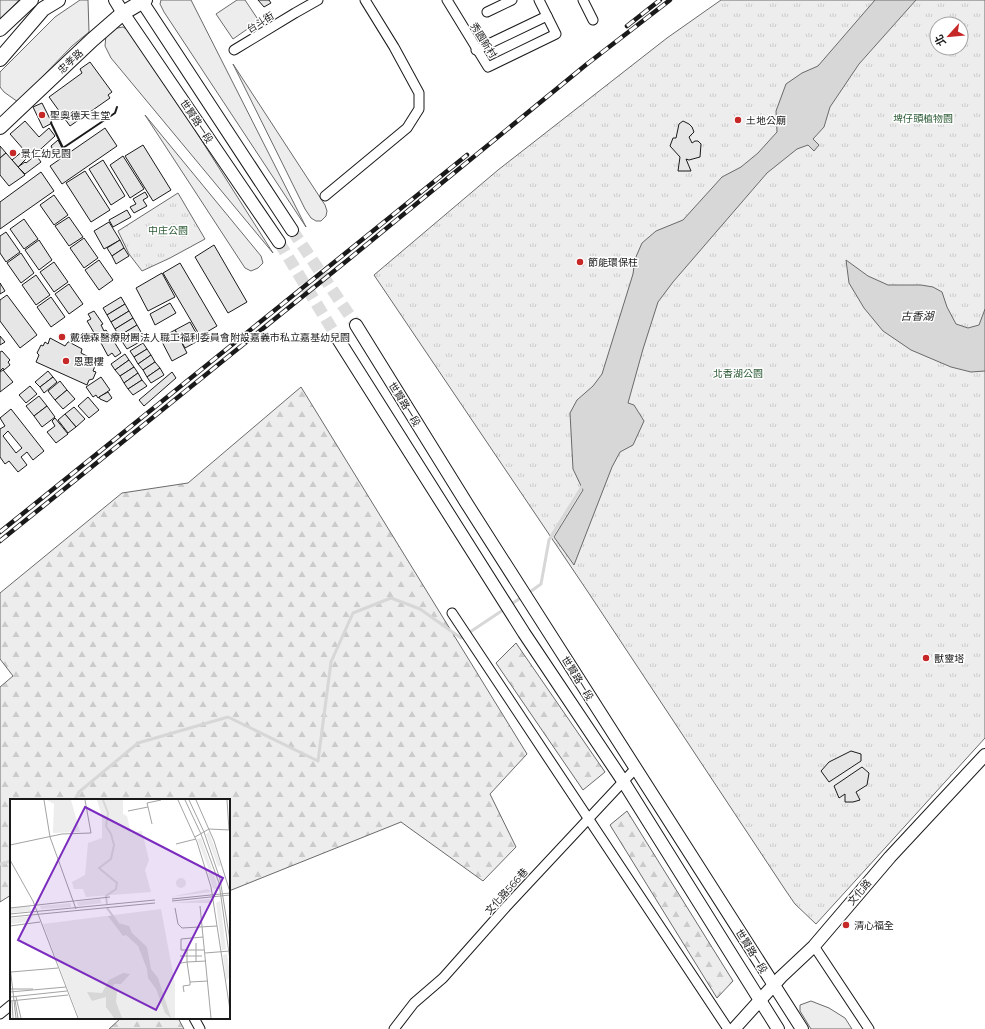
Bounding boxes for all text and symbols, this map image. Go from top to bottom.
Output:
street label: 台斗街 [244,9,276,36]
north arrow [929,16,969,56]
street label: 秀園新村 [467,20,500,61]
text: 北 [931,32,949,49]
street label: 忠孝路 [55,46,86,76]
street label: 世賢路一段 [177,97,216,146]
place label: 聖奧德天主堂 [50,109,110,122]
marker: 聖奧德天主堂 [37,110,47,120]
park label: 埤仔頭植物園 [893,112,953,125]
place label: 土地公廟 [746,114,786,127]
marker: 土地公廟 [733,115,743,125]
place label: 景仁幼兒園 [21,147,71,160]
marker: 景仁幼兒園 [8,148,18,158]
park label: 中庄公園 [148,224,188,237]
place label: 節能環保柱 [588,256,638,269]
marker: 節能環保柱 [575,257,585,267]
water label: 古香湖 [901,309,935,323]
place label: 戴德森醫療財團法人職工福利委員會附設嘉義市私立嘉基幼兒園 [70,331,350,344]
marker: 戴德森醫療財團法人職工福利委員會附設嘉義市私立嘉基幼兒園 [57,332,67,342]
place label: 恩惠樓 [74,355,104,368]
marker: 恩惠樓 [61,356,71,366]
park label: 北香湖公園 [713,367,763,380]
street label: 世賢路一段 [386,380,423,429]
place label: 獸靈塔 [934,652,964,665]
marker: 獸靈塔 [921,653,931,663]
street label: 世賢路一段 [559,654,596,703]
inset map [10,799,230,1019]
street label: 文化路566巷 [482,865,531,917]
street label: 文化路 [845,877,874,908]
place label: 清心福全 [854,919,894,932]
marker: 清心福全 [841,920,851,930]
street label: 世賢路一段 [733,927,770,976]

